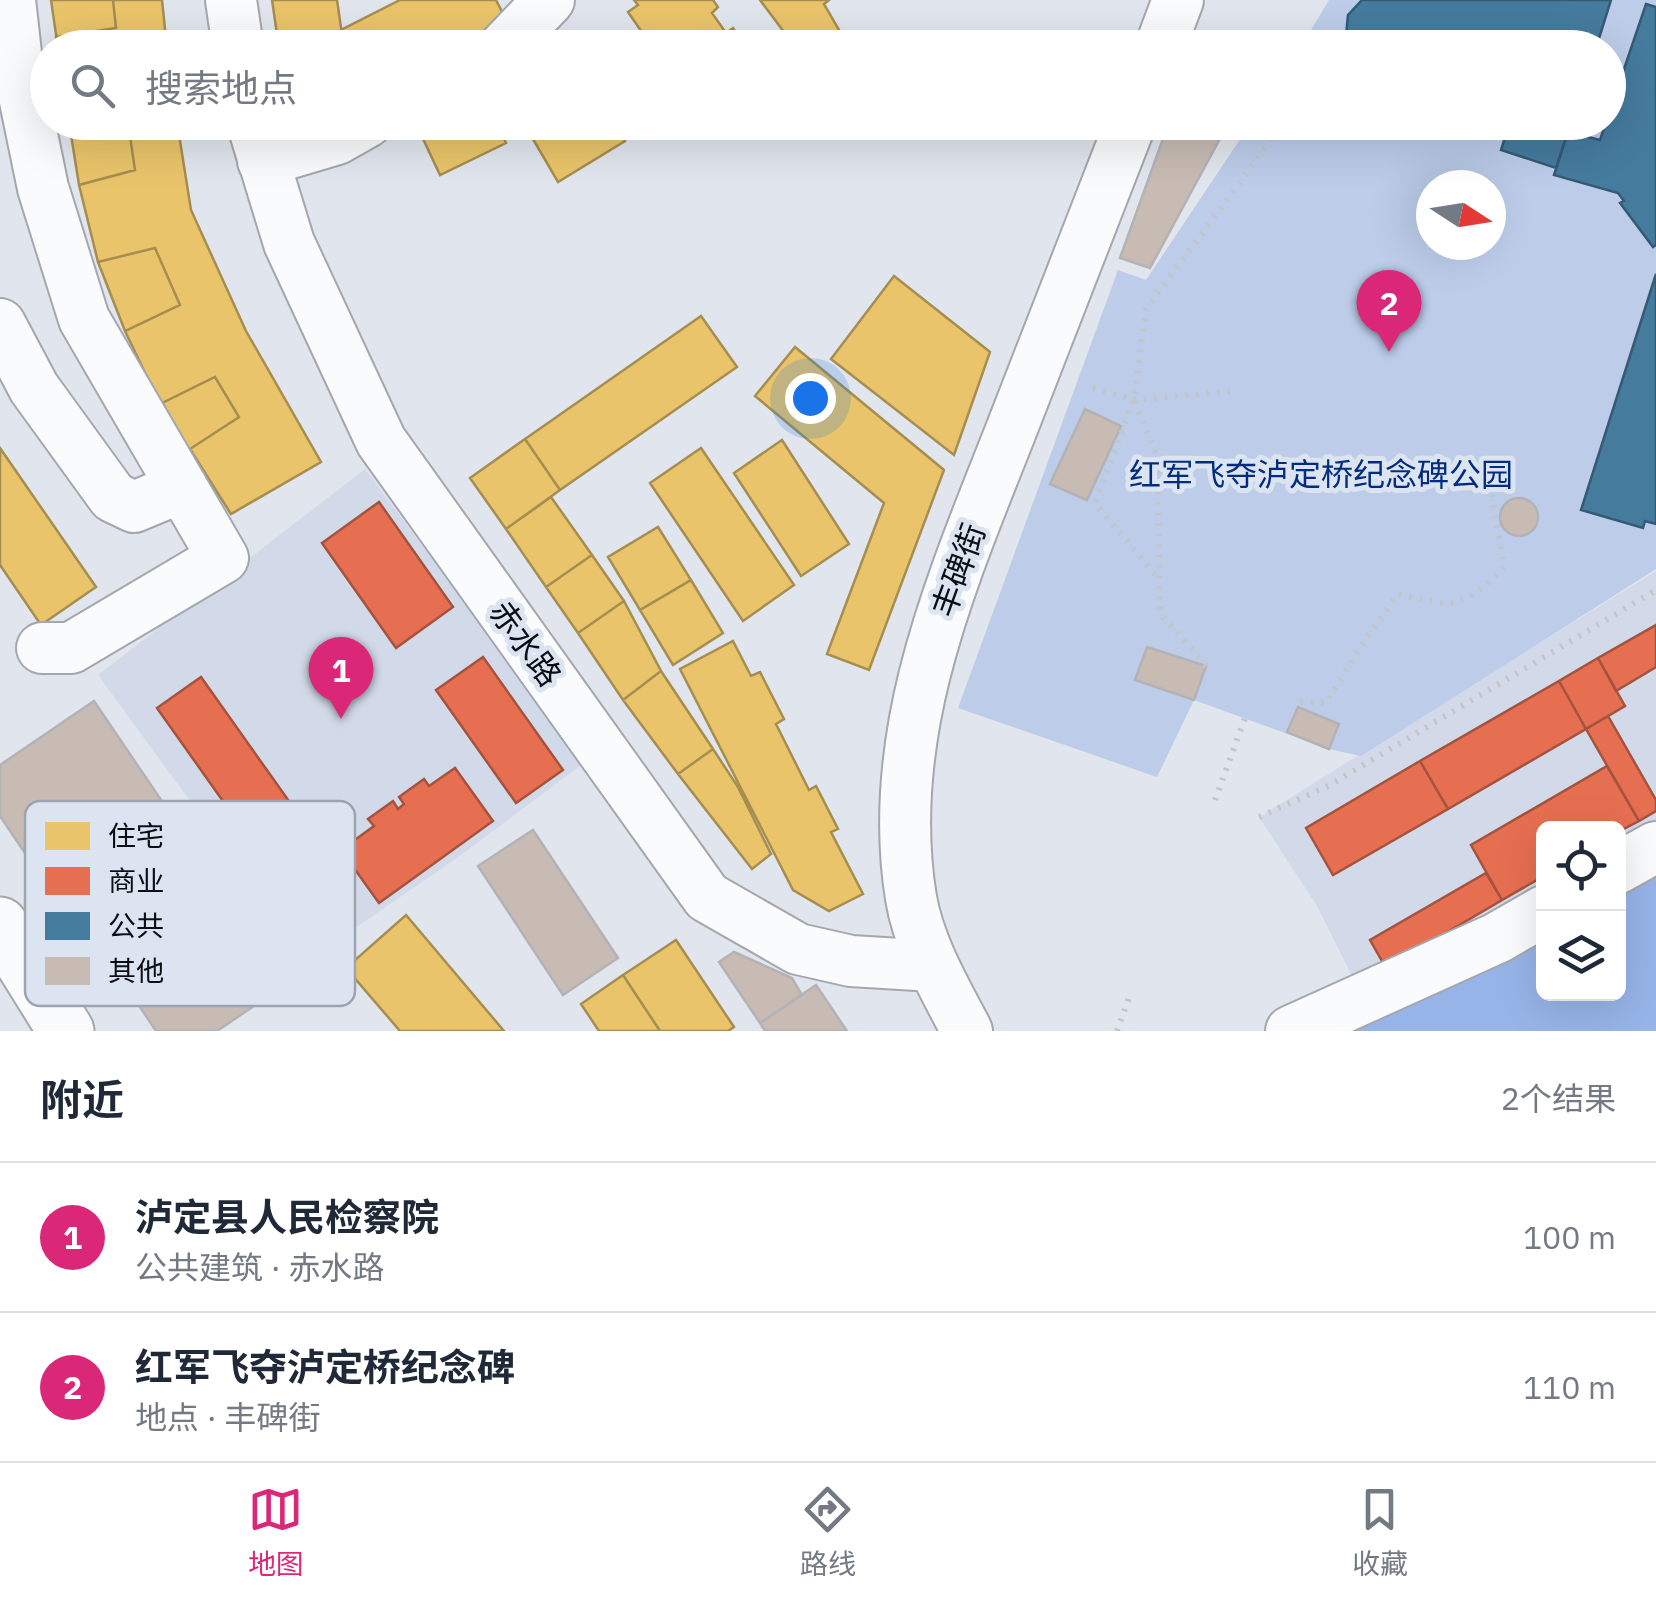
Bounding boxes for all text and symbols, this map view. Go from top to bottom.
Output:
search box [30,30,1626,140]
icon: search [65,58,120,113]
text: 搜索地点 [145,63,297,112]
north arrow [1416,170,1506,260]
pin: 2 [1356,270,1422,352]
your location [785,373,836,424]
park label: 红军飞夺泸定桥纪念碑公园 [1129,453,1513,495]
street label: 丰碑街 [922,518,994,622]
street label: 赤水路 [481,592,571,694]
pin: 1 [308,636,374,719]
legend [25,801,355,1006]
text: 住宅 [108,817,164,854]
map controls [1536,821,1626,1001]
button: locate [1536,821,1626,911]
text: 商业 [108,862,164,899]
text: 公共 [108,907,164,944]
button: layers [1536,911,1626,1001]
text: 其他 [108,952,164,989]
text: 附近 [40,1072,124,1127]
text: 2个结果 [1501,1077,1616,1119]
text: 泸定县人民检察院 [135,1192,439,1241]
text: 1 [63,1216,82,1258]
text: 100 m [1523,1216,1616,1258]
text: 公共建筑 · 赤水路 [135,1246,385,1288]
text: 红军飞夺泸定桥纪念碑 [135,1342,515,1391]
text: 2 [63,1366,82,1408]
text: 110 m [1523,1366,1616,1408]
text: 地点 · 丰碑街 [135,1396,321,1438]
tab: 地图 [248,1482,304,1582]
tab: 路线 [800,1482,856,1582]
tab: 收藏 [1352,1482,1408,1582]

